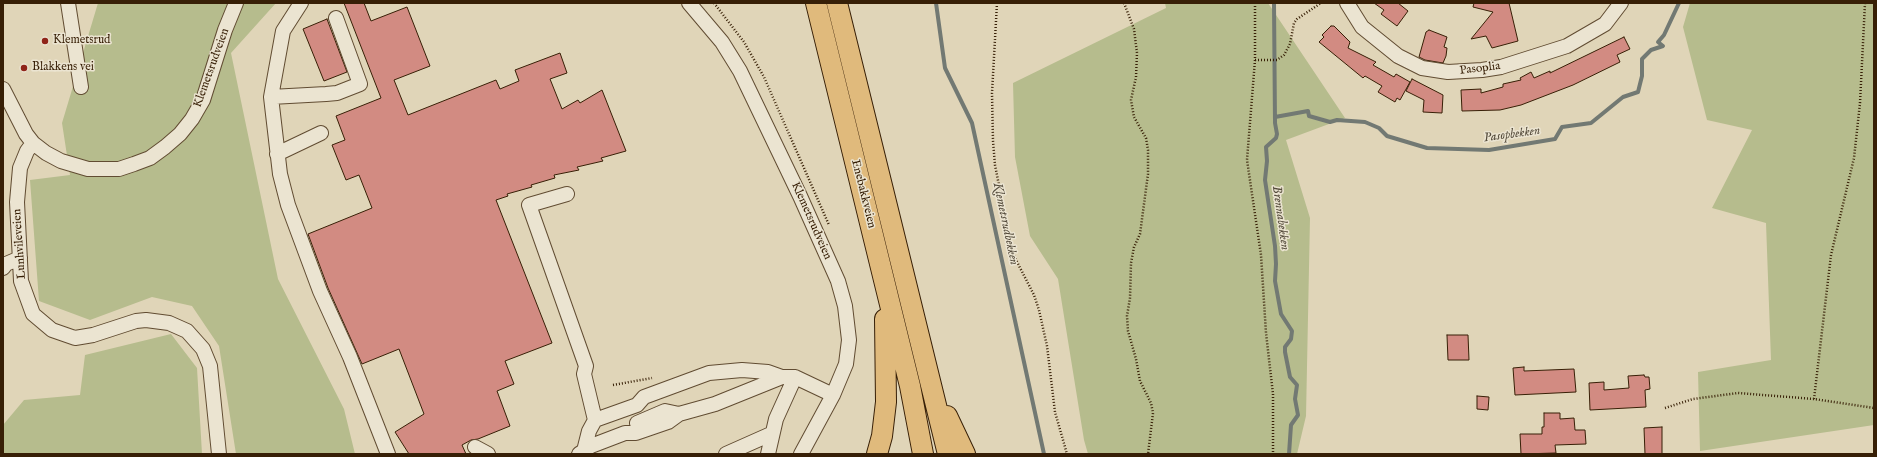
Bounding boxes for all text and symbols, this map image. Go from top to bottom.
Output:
street label: Klemetsrudveien [191,26,233,110]
place label: Klemetsrud [53,34,111,48]
marker: Klemetsrud [40,36,50,46]
street label: Pasoplia [1459,59,1501,79]
place label: Blakkens vei [32,61,94,75]
marker: Blakkens vei [19,63,29,73]
water label: Pasopbekken [1483,123,1541,147]
street label: Enebakkveien [847,158,879,230]
street label: Klemetsrudveien [787,180,835,262]
water label: Klemetsrudbekken [989,181,1021,267]
water label: Brennabekken [1268,185,1292,251]
street label: Lunhvileveien [10,208,30,280]

